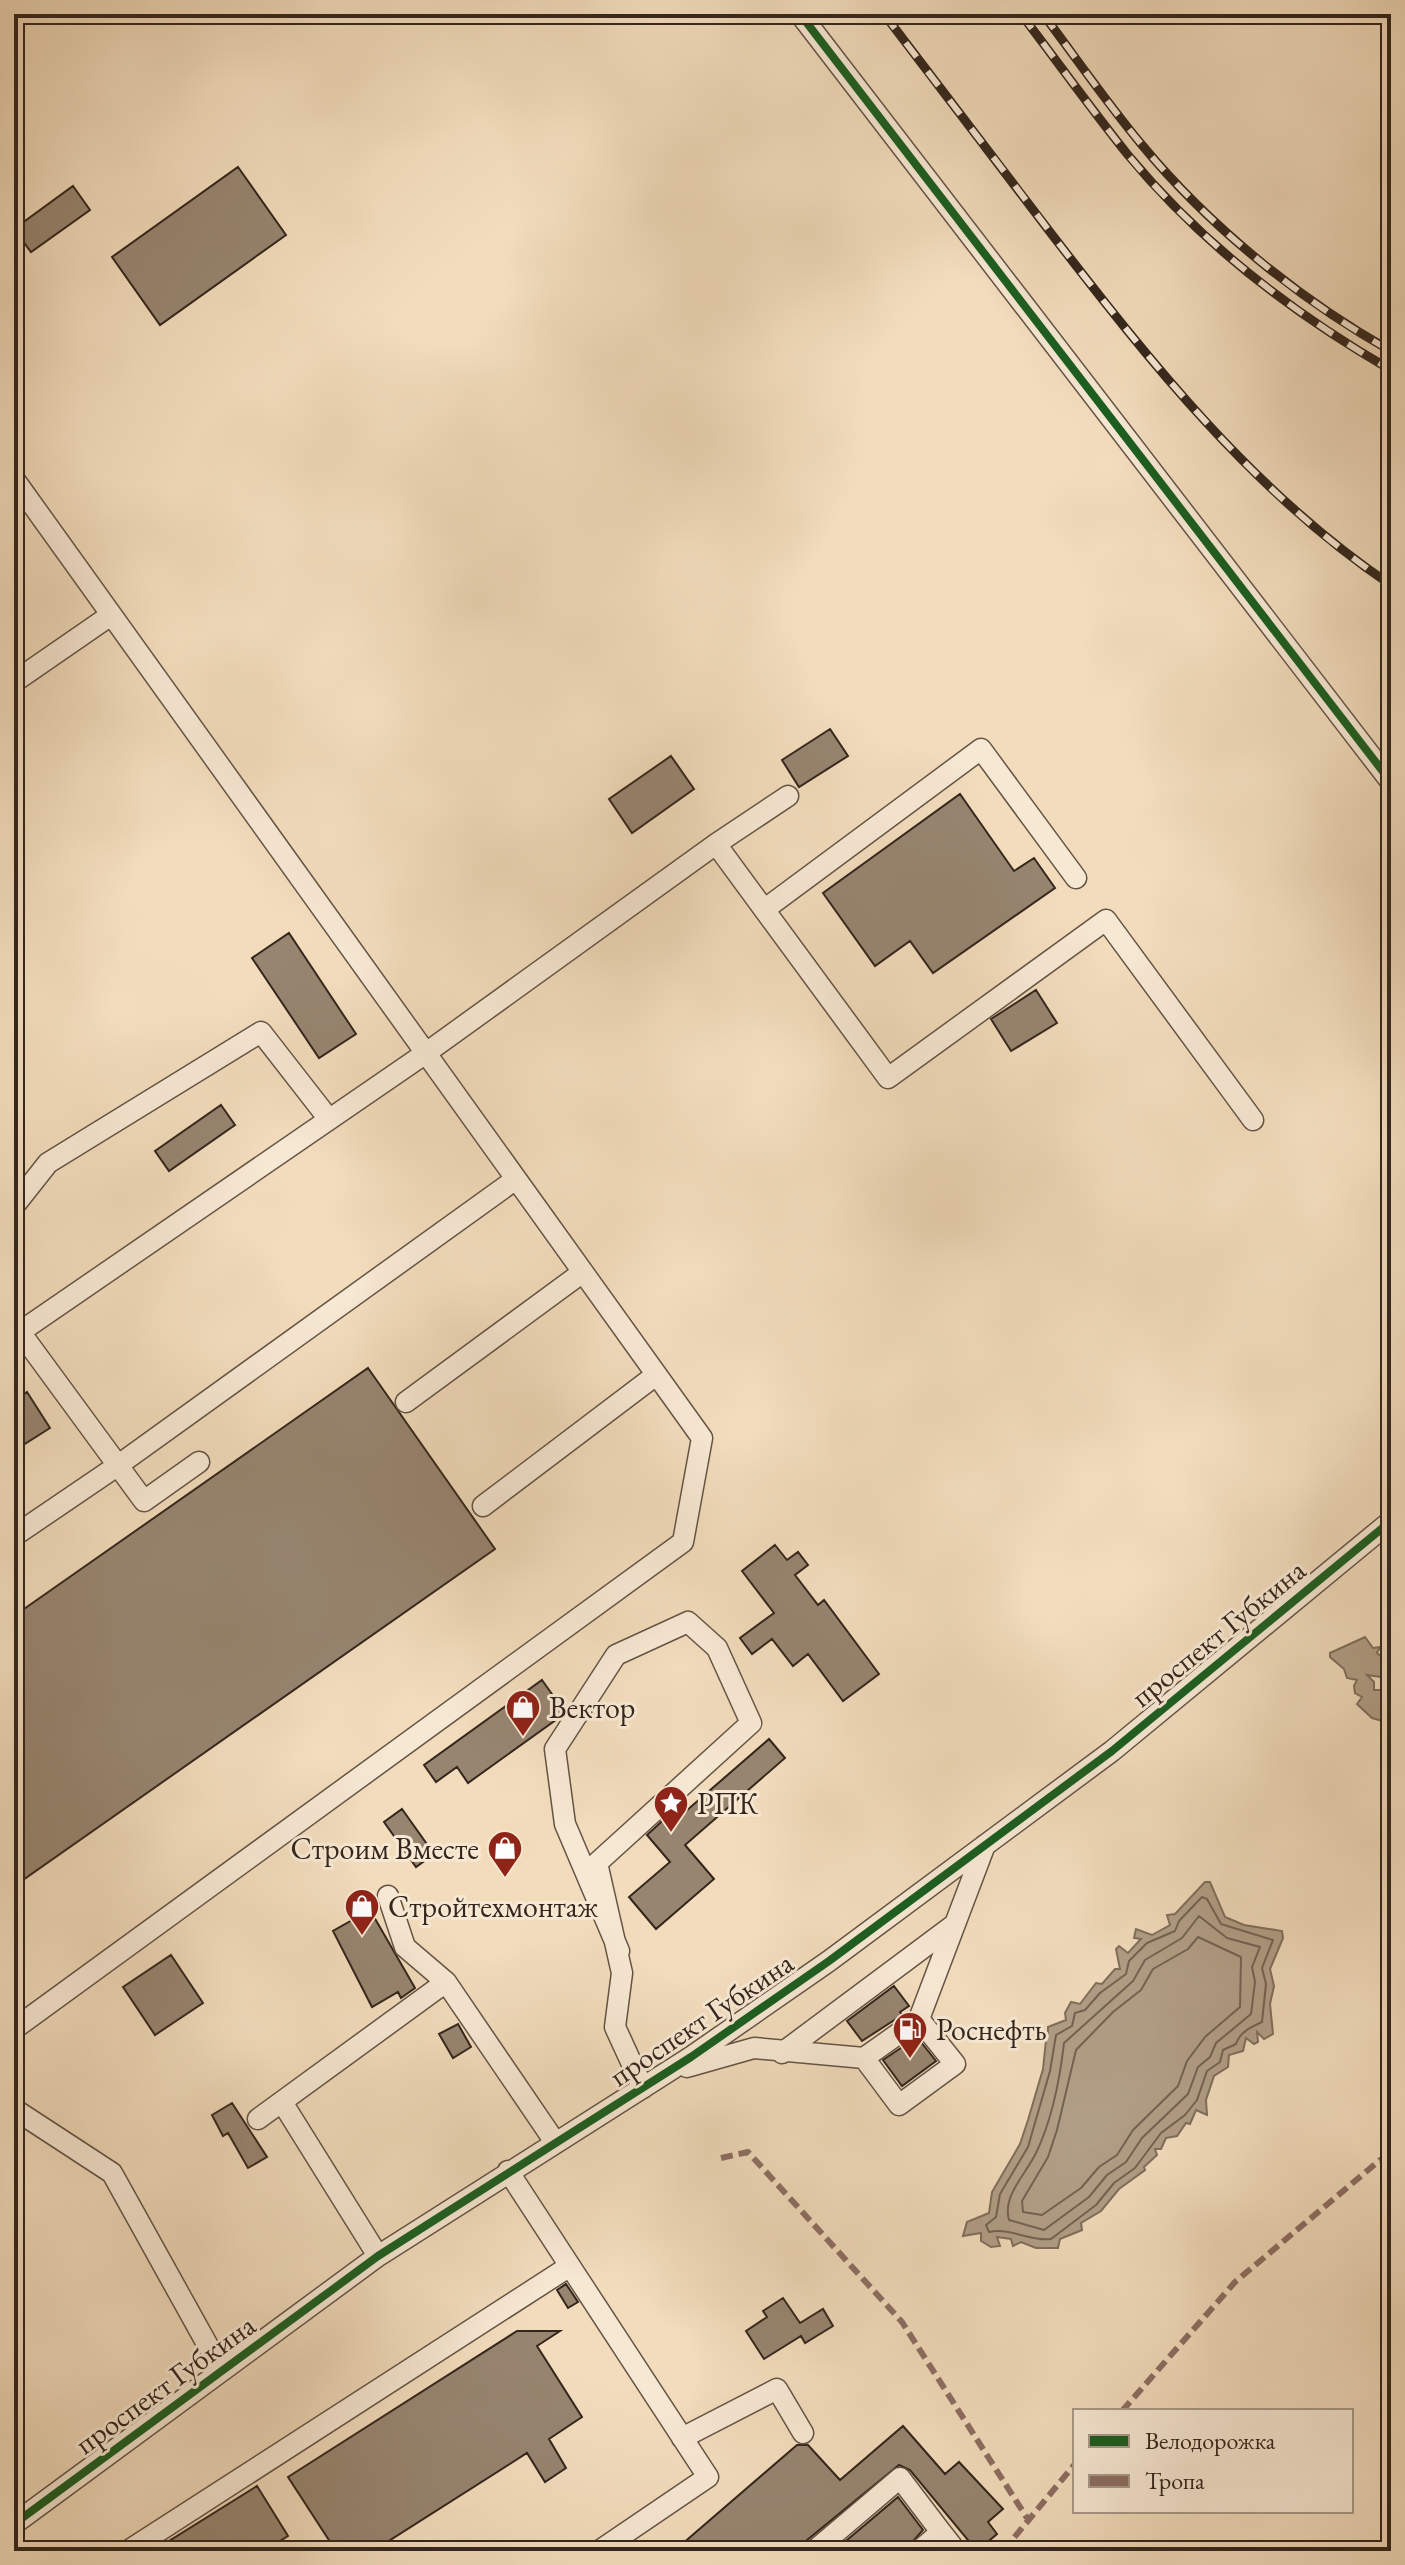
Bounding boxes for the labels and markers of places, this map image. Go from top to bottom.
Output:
shop icon: Вектор [504,1688,542,1738]
place label: Вектор [549,1688,635,1727]
place icon: РПК [652,1784,690,1834]
place label: РПК [697,1784,758,1823]
place label: Строим Вместе [290,1829,479,1868]
shop icon: Строим Вместе [486,1829,524,1879]
shop icon: Стройтехмонтаж [343,1887,381,1937]
place label: Стройтехмонтаж [388,1887,598,1926]
fuel station icon: Роснефть [891,2010,929,2060]
place label: Роснефть [936,2010,1047,2049]

